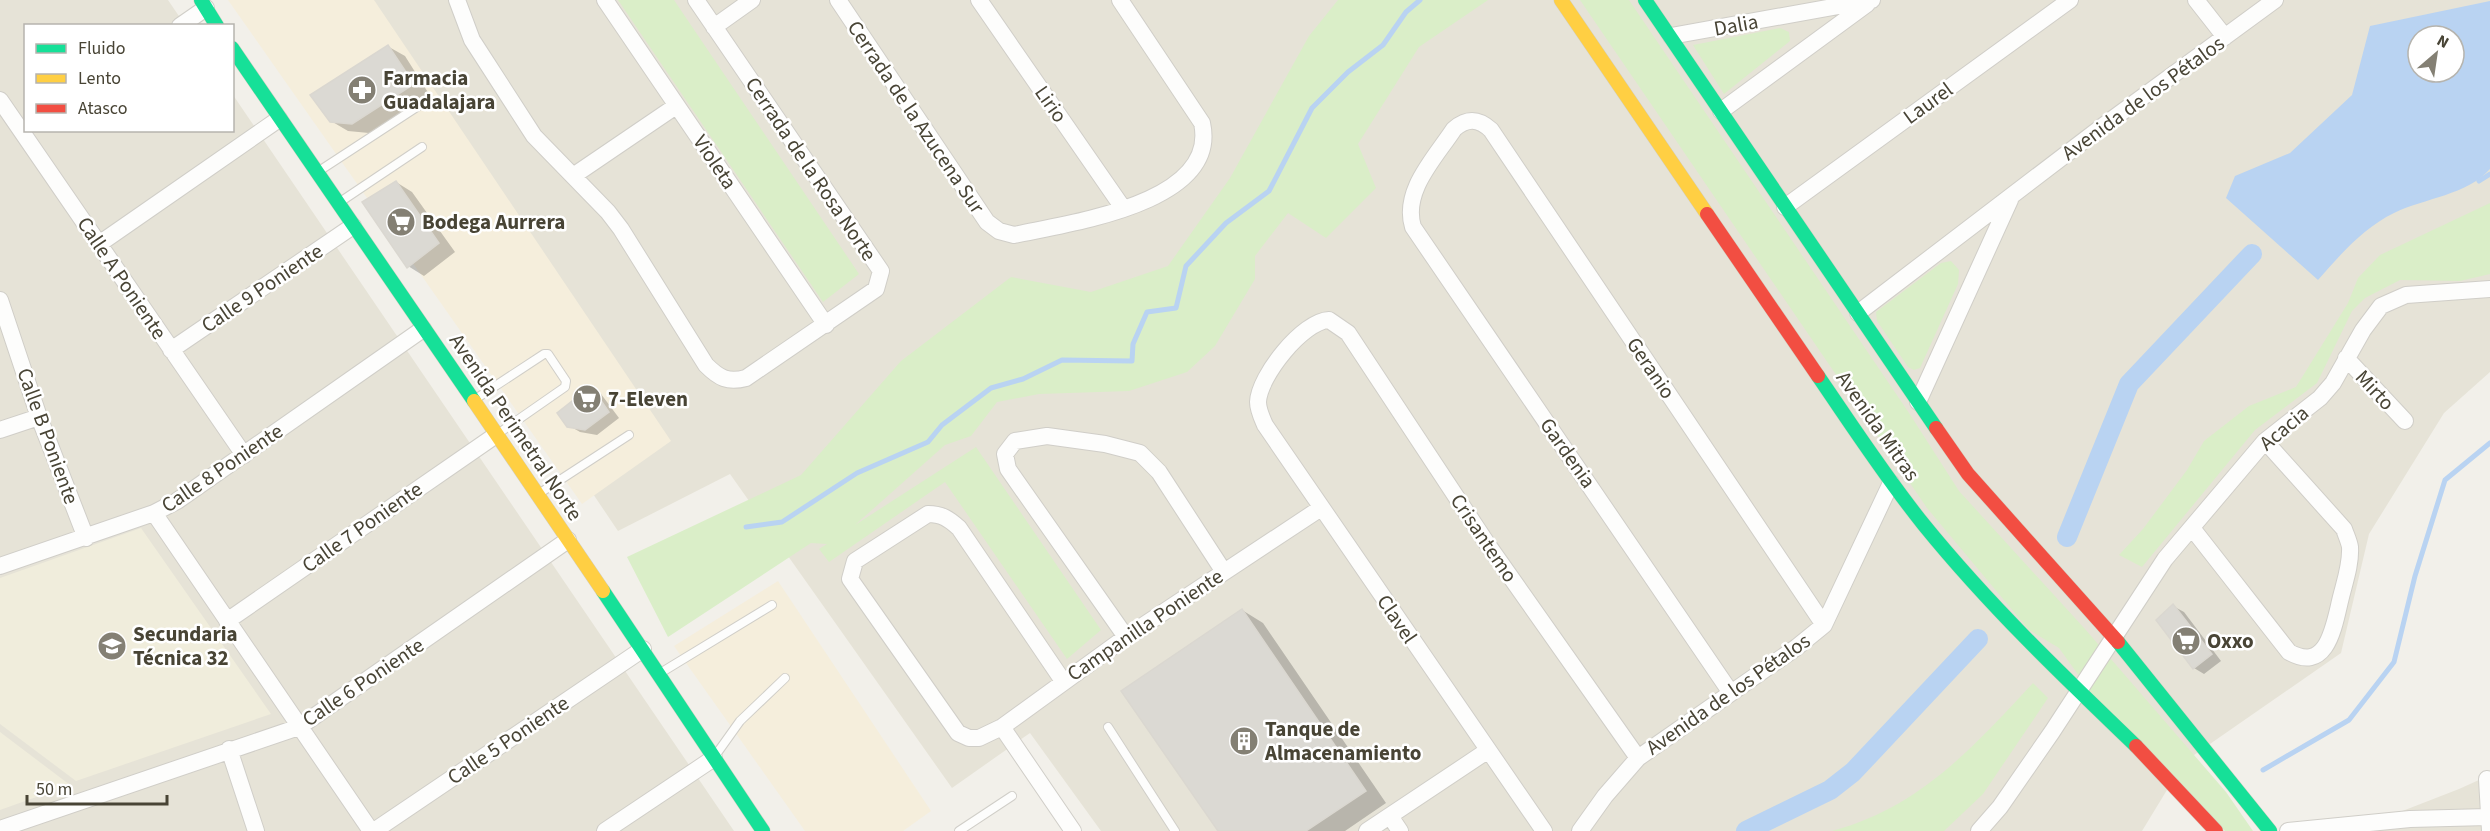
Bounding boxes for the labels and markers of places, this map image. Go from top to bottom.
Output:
place label: Farmacia Guadalajara [383,63,495,117]
pharmacy icon: Farmacia Guadalajara [346,74,378,106]
supermarket icon: Bodega Aurrera [385,206,417,238]
place label: Bodega Aurrera [422,207,565,237]
supermarket icon: 7-Eleven [571,383,603,415]
place label: 7-Eleven [608,384,688,414]
place label: Secundaria Técnica 32 [133,619,238,673]
supermarket icon: Oxxo [2170,625,2202,657]
place label: Oxxo [2207,626,2254,656]
school or university icon: Secundaria Técnica 32 [96,630,128,662]
place label: Tanque de Almacenamiento [1264,714,1421,768]
building icon: Tanque de Almacenamiento [1228,725,1260,757]

